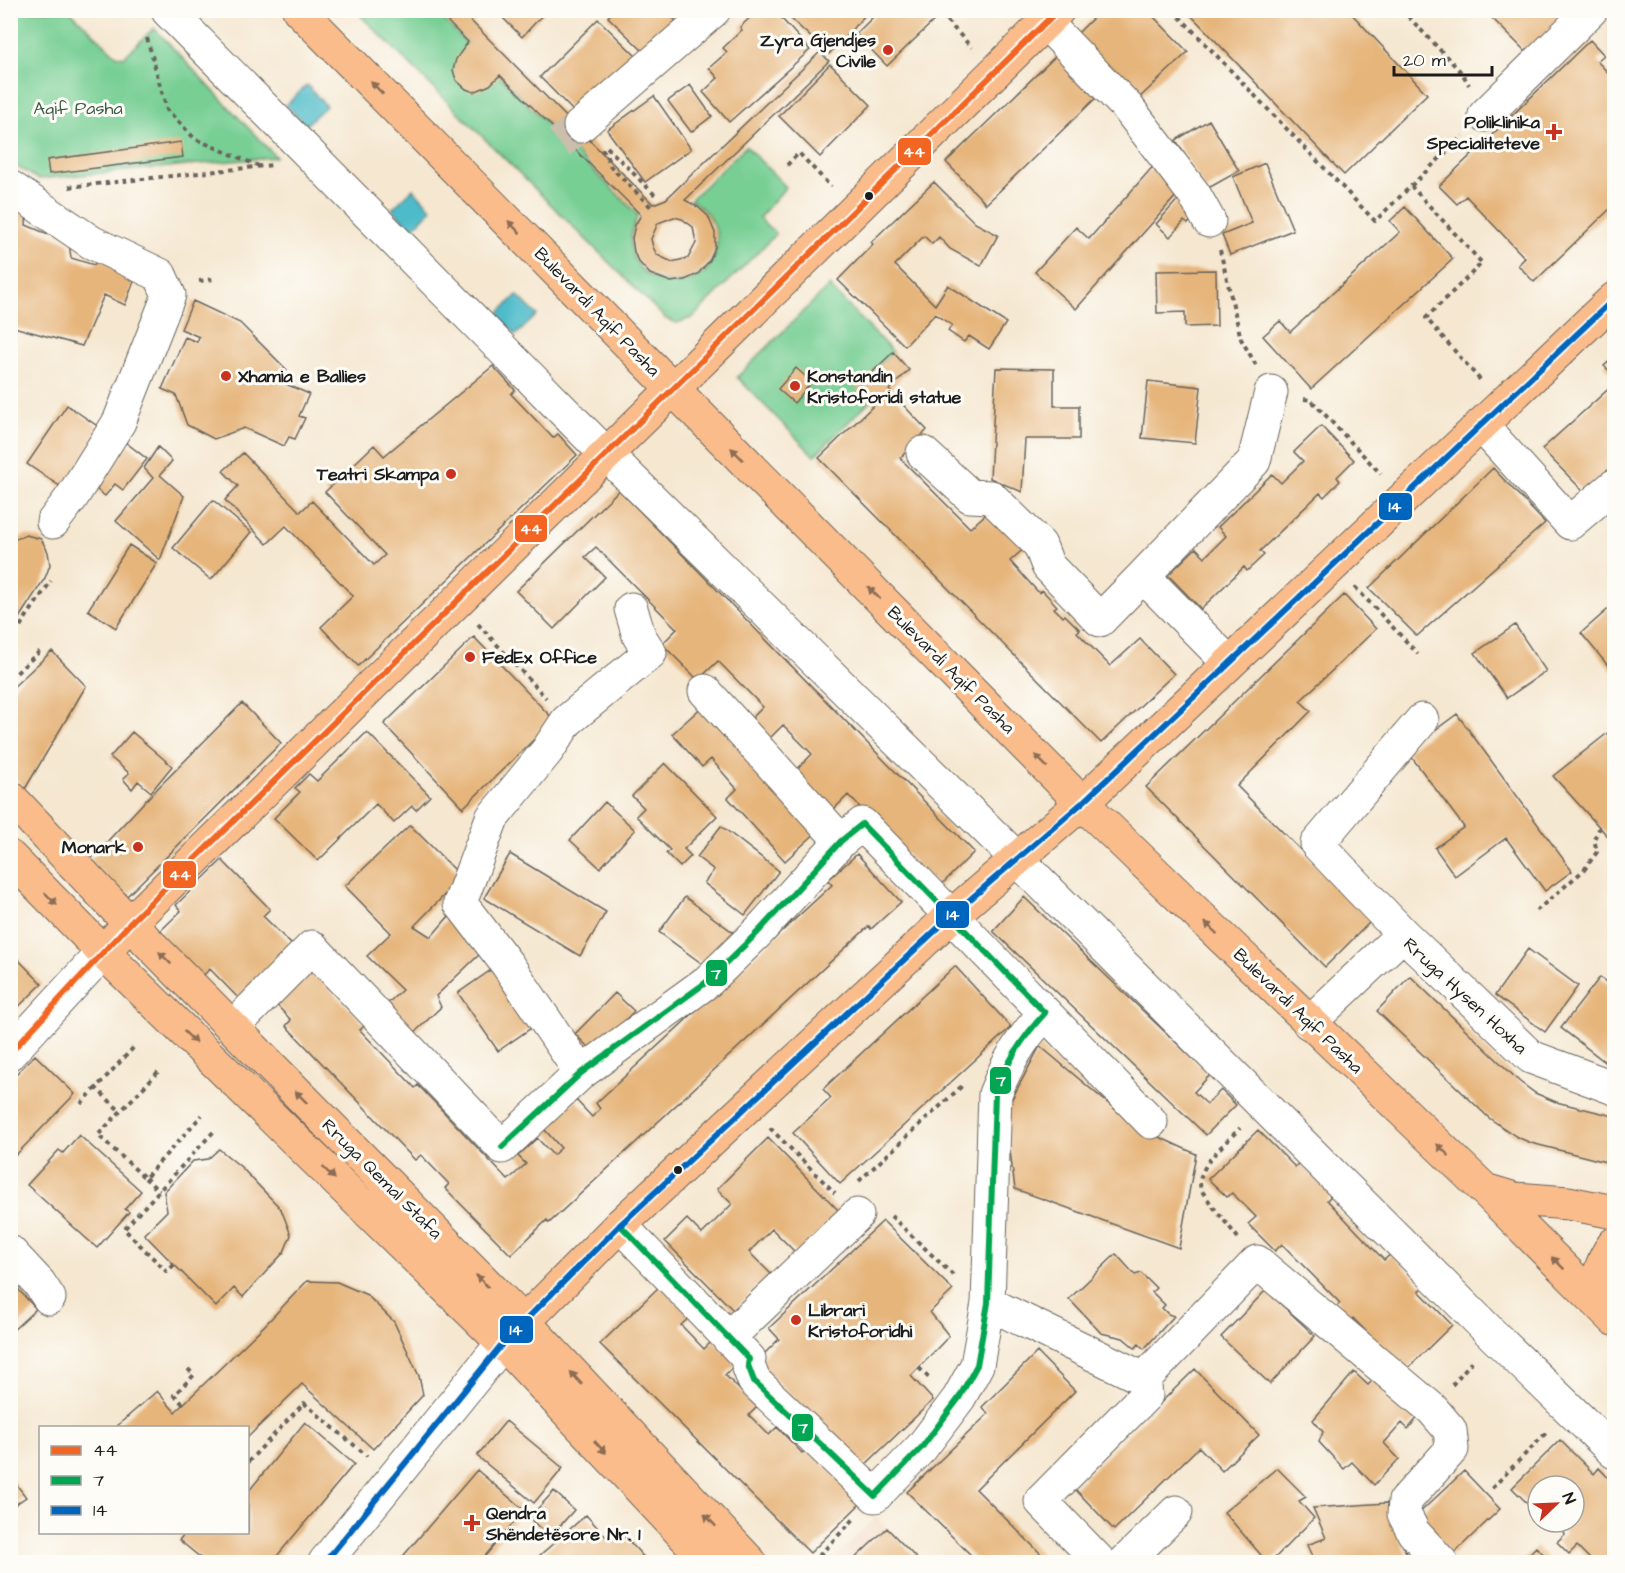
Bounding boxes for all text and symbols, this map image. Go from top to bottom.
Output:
place label: Zyra Gjendjes Civile [760,28,876,74]
scale bar [1394,39,1492,77]
marker: Zyra Gjendjes Civile [881,43,895,57]
text: 20 m [1403,48,1446,73]
one-way arrow [370,81,384,96]
park label: Aqif Pasha [33,96,123,121]
place label: Poliklinika Specialiteteve [1426,110,1541,156]
marker: Poliklinika Specialiteteve [1545,123,1563,141]
line badge: 44 [897,137,932,166]
text: 44 [903,141,925,163]
unlabelled marker [863,190,875,202]
one-way arrow [508,220,522,234]
street label: Bulevardi Aqif Pasha [529,242,665,382]
place label: Xhamia e Ballies [238,364,366,389]
place label: Konstandin Kristoforidi statue [807,364,962,410]
marker: Xhamia e Ballies [219,369,233,383]
marker: Konstandin Kristoforidi statue [788,379,802,393]
one-way arrow [730,447,744,461]
place label: Teatri Skampa [316,462,440,487]
marker: Teatri Skampa [444,467,458,481]
line badge: 14 [1378,492,1413,521]
text: 14 [1389,496,1402,518]
line badge: 44 [514,514,548,543]
text: 44 [520,518,542,540]
one-way arrow [868,586,882,600]
street label: Bulevardi Aqif Pasha [882,601,1020,739]
place label: FedEx Office [482,645,597,670]
marker: FedEx Office [463,650,477,664]
one-way arrow [1034,753,1048,768]
place label: Monark [62,835,127,860]
marker: Monark [131,840,145,854]
line badge: 44 [162,860,197,889]
text: 44 [169,864,191,886]
one-way arrow [44,891,58,905]
line badge: 14 [935,900,970,929]
text: 14 [947,904,960,926]
one-way arrow [1205,921,1219,935]
street label: Rruga Hysen Hoxha [1397,932,1532,1061]
street label: Bulevardi Aqif Pasha [1228,943,1368,1079]
one-way arrow [158,952,172,966]
line badge: 7 [705,959,728,987]
text: 7 [710,963,721,985]
one-way arrow [182,1030,196,1044]
line badge: 7 [989,1066,1012,1095]
text: 7 [995,1070,1006,1092]
one-way arrow [295,1091,309,1105]
street label: Rruga Qemal Stafa [315,1113,448,1246]
one-way arrow [1435,1143,1450,1157]
unlabelled marker [672,1164,684,1176]
one-way arrow [322,1166,336,1180]
one-way arrow [1552,1256,1566,1270]
one-way arrow [476,1275,490,1289]
place label: Librari Kristoforidhi [808,1298,913,1344]
marker: Librari Kristoforidhi [789,1313,803,1327]
line badge: 14 [499,1315,534,1344]
text: 14 [510,1319,523,1341]
one-way arrow [569,1371,583,1386]
line badge: 7 [791,1413,814,1442]
text: 7 [797,1417,808,1439]
legend [39,1426,249,1534]
text: 44 [93,1438,118,1463]
one-way arrow [593,1439,607,1454]
text: 7 [93,1468,104,1493]
north arrow [1526,1474,1586,1534]
text: N [1557,1490,1581,1507]
text: 14 [93,1498,108,1523]
place label: Qendra Shëndetësore Nr. 1 [485,1501,641,1547]
one-way arrow [704,1513,717,1528]
marker: Qendra Shëndetësore Nr. 1 [463,1514,481,1532]

